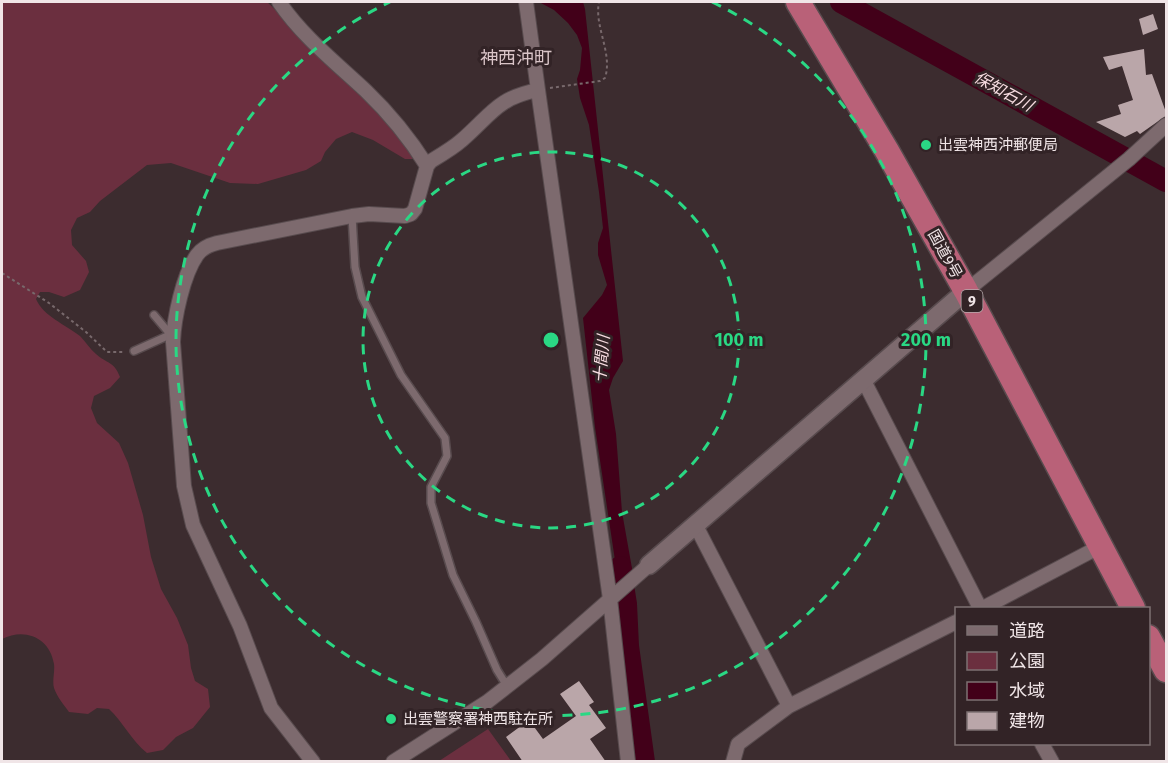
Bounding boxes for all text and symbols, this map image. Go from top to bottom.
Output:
district label: 神西沖町 [480,47,552,69]
water label: 保知石川 [971,68,1038,116]
place label: 出雲神西沖郵便局 [938,136,1058,154]
marker: 出雲神西沖郵便局 [919,138,933,152]
street label: 国道9号 [924,227,966,281]
road number: 9 [962,290,982,312]
text: 100 m [715,329,763,351]
text: 200 m [901,329,951,351]
centre of rings [541,330,561,350]
water label: 十間川 [590,332,613,384]
legend [955,607,1150,745]
text: 道路 [1009,620,1045,642]
text: 公園 [1009,650,1045,672]
text: 水域 [1009,680,1045,702]
place label: 出雲警察署神西駐在所 [403,710,553,728]
text: 建物 [1009,710,1045,732]
marker: 出雲警察署神西駐在所 [384,712,398,726]

